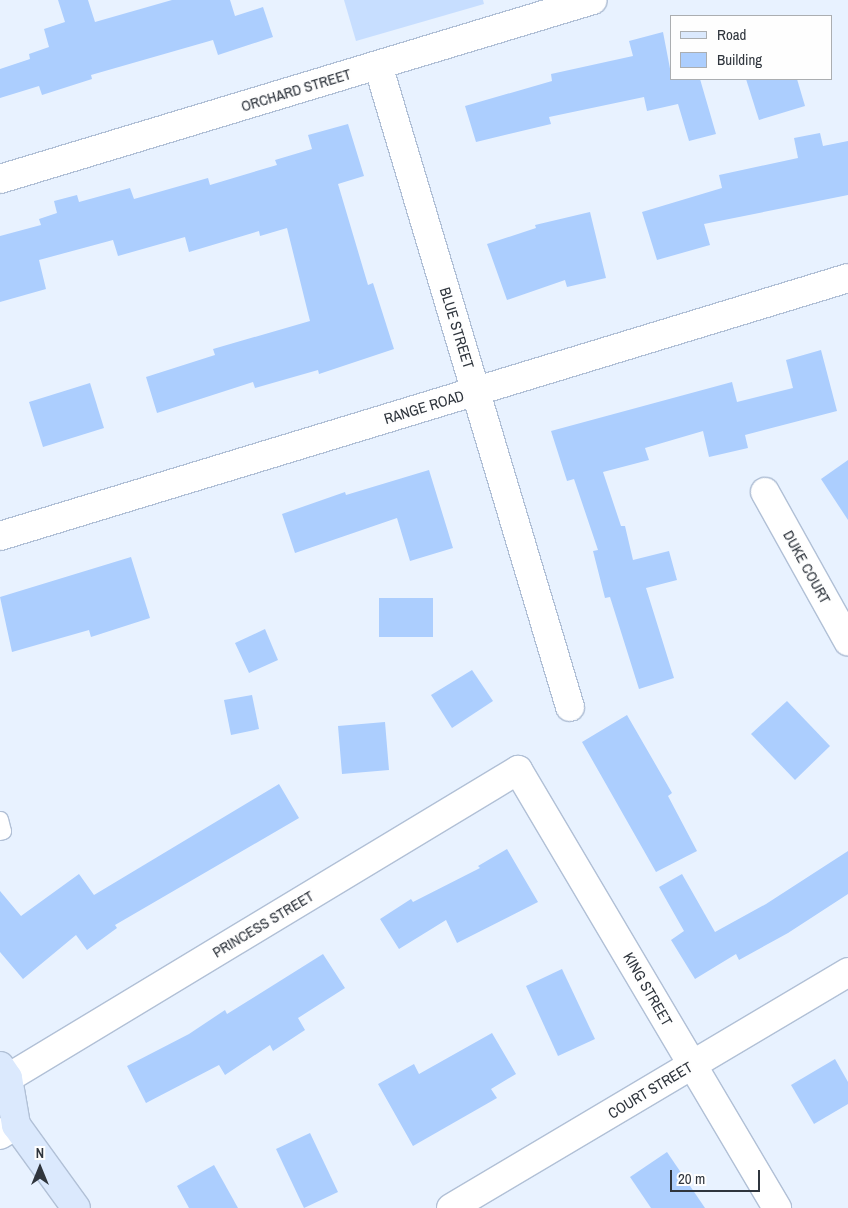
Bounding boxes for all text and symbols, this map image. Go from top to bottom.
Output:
legend [670,15,833,80]
text: Road [717,24,746,45]
text: Building [717,49,762,70]
street label: ORCHARD STREET [239,65,353,115]
street label: BLUE STREET [436,285,478,371]
street label: RANGE ROAD [382,386,466,428]
street label: DUKE COURT [779,527,835,607]
street label: PRINCESS STREET [209,887,317,961]
street label: KING STREET [620,949,676,1029]
street label: COURT STREET [604,1058,696,1122]
north arrow [15,1143,65,1193]
text: N [36,1144,44,1162]
scale bar [673,1160,763,1192]
text: 20 m [678,1168,705,1189]

